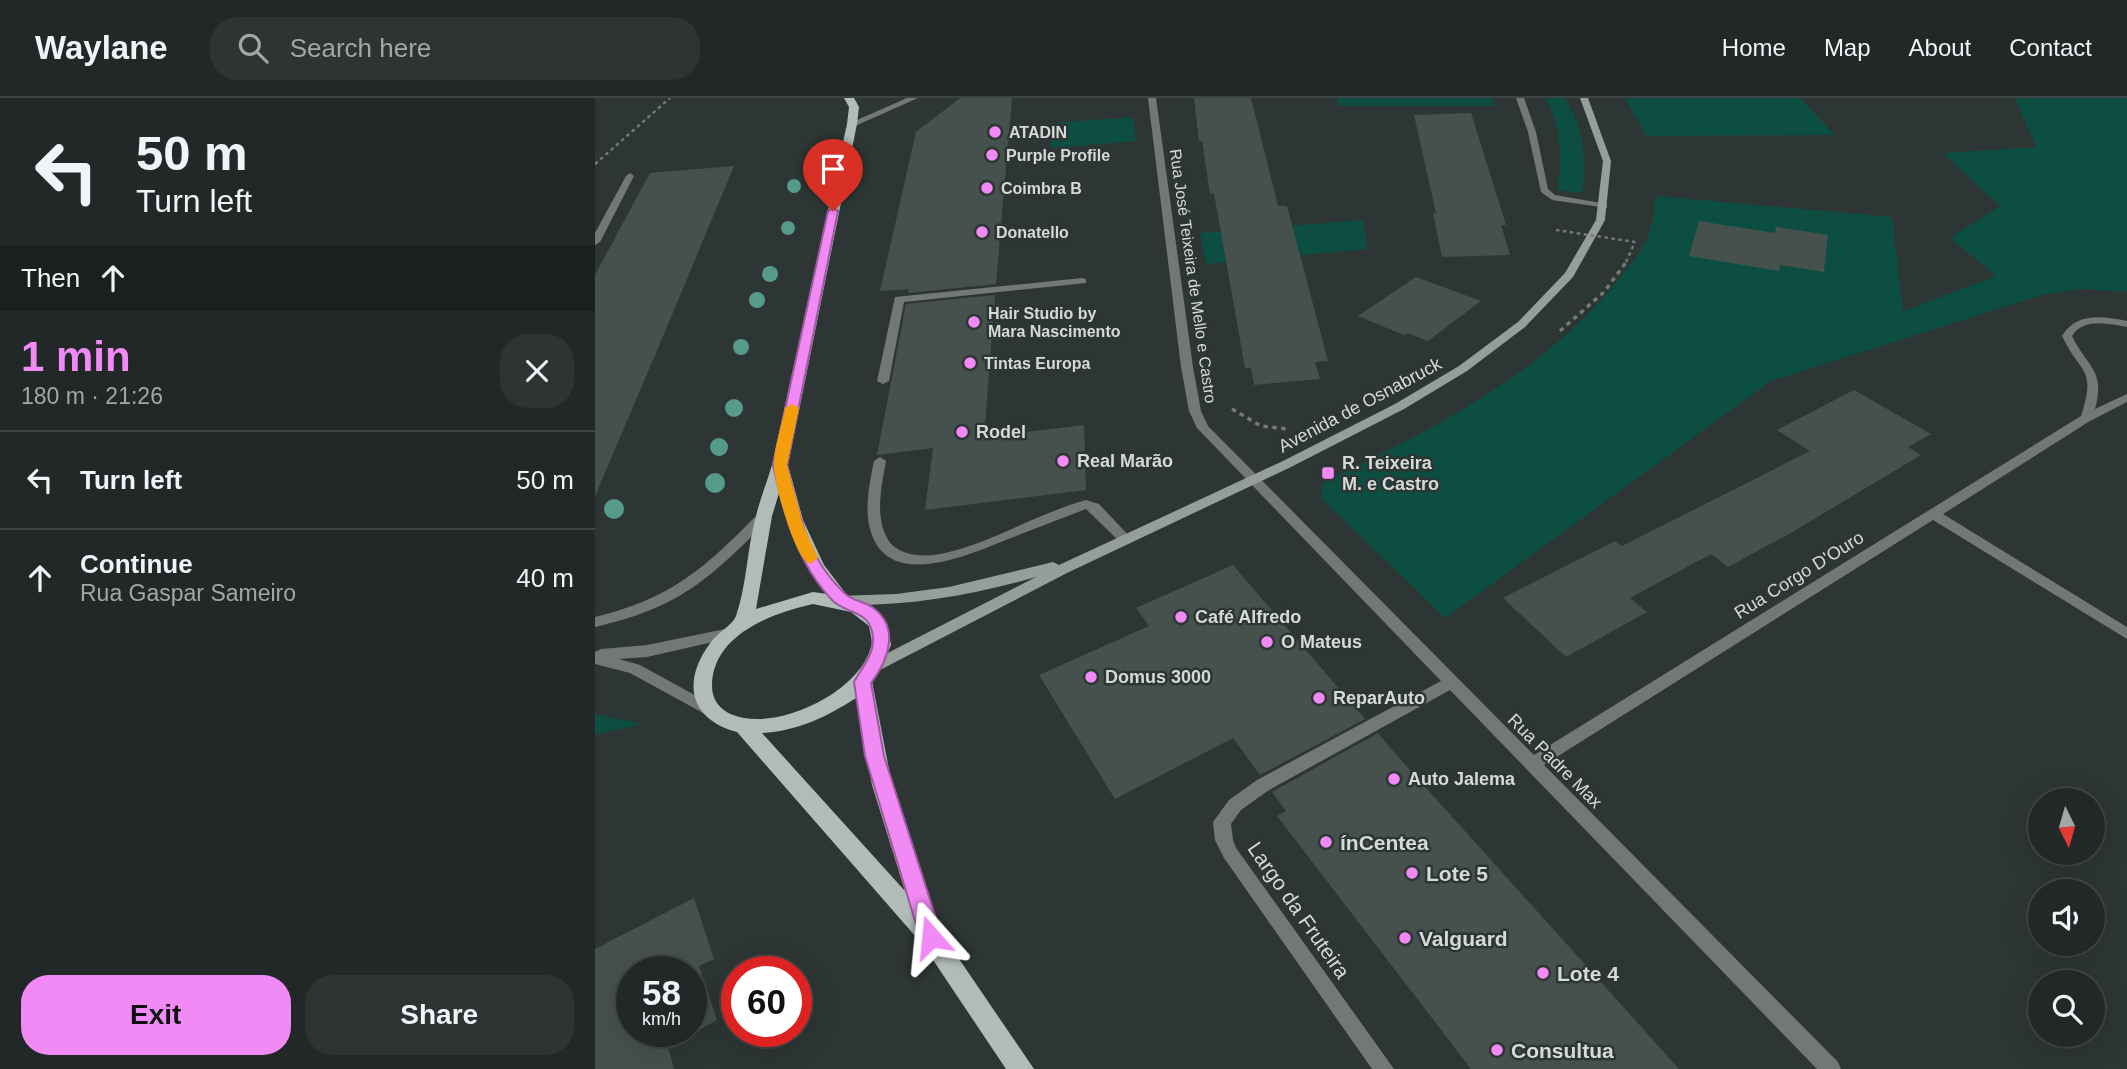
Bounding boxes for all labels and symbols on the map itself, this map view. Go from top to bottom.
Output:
marker: ATADIN [987,124,1003,140]
place label: ATADIN [1009,124,1067,141]
pin [803,139,863,211]
marker: Purple Profile [984,147,1000,163]
place label: Purple Profile [1006,147,1110,164]
street label: Rua José Teixeira de Mello e Castro [1167,148,1219,404]
marker: Coimbra B [979,180,995,196]
place label: Coimbra B [1001,180,1082,197]
marker: Donatello [974,224,990,240]
place label: Donatello [996,224,1069,241]
place label: Hair Studio by Mara Nascimento [988,305,1121,340]
marker: Hair Studio by Mara Nascimento [966,314,982,330]
street label: Avenida de Osnabruck [1275,353,1446,457]
marker: Tintas Europa [962,355,978,371]
place label: Tintas Europa [984,355,1090,372]
place label: Rodel [976,422,1026,442]
marker: Rodel [954,424,970,440]
place label: Real Marão [1077,451,1173,471]
marker: Real Marão [1055,453,1071,469]
place label: R. Teixeira M. e Castro [1342,453,1439,494]
marker: R. Teixeira M. e Castro [1320,465,1336,481]
street label: Rua Corgo D'Ouro [1731,527,1867,623]
place label: Café Alfredo [1195,607,1301,627]
marker: Café Alfredo [1173,609,1189,625]
place label: O Mateus [1281,632,1362,652]
marker: O Mateus [1259,634,1275,650]
place label: Domus 3000 [1105,667,1211,687]
marker: Domus 3000 [1083,669,1099,685]
place label: ReparAuto [1333,688,1425,708]
marker: ReparAuto [1311,690,1327,706]
street label: Rua Padre Max [1504,710,1606,812]
place label: Auto Jalema [1408,769,1516,789]
marker: Auto Jalema [1386,771,1402,787]
north arrow [2028,788,2105,864]
place label: ínCentea [1340,831,1429,854]
marker: ínCentea [1318,834,1334,850]
street label: Largo da Fruteira [1243,837,1355,983]
place label: Lote 5 [1426,862,1488,885]
marker: Lote 5 [1404,865,1420,881]
position arrow [894,900,968,974]
place label: Valguard [1419,927,1508,950]
marker: Valguard [1397,930,1413,946]
speed limit sign: 60 [721,956,812,1047]
place label: Lote 4 [1557,962,1619,985]
marker: Lote 4 [1535,965,1551,981]
place label: Consultua [1511,1039,1614,1062]
marker: Consultua [1489,1042,1505,1058]

